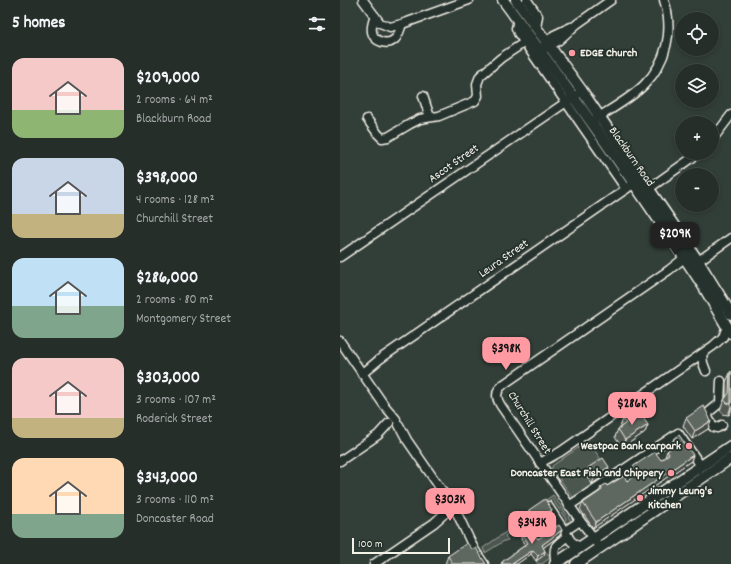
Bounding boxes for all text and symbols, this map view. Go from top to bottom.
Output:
text: 5 homes [12,12,65,36]
map controls [675,12,719,212]
button: locate [675,12,719,56]
icon: filters [306,13,328,35]
place label: EDGE Church [580,45,638,62]
marker: EDGE Church [567,48,577,58]
button: layers [675,64,719,108]
text: $209,000 [136,67,200,91]
icon: home [44,74,92,122]
text: 2 rooms · 64 m² [136,91,213,110]
text: Blackburn Road [136,110,211,129]
button: + [675,116,719,160]
street label: Blackburn Road [604,124,658,190]
street label: Ascot Street [425,140,483,188]
text: $398,000 [136,167,198,191]
button: − [675,168,719,212]
icon: home [44,174,92,222]
text: 4 rooms · 128 m² [136,191,214,210]
text: Churchill Street [136,210,213,229]
pin: $209K [647,222,703,256]
text: $209K [659,225,691,244]
street label: Leura Street [476,235,533,282]
text: $286,000 [136,267,198,291]
icon: home [44,274,92,322]
text: 2 rooms · 80 m² [136,291,213,310]
text: Montgomery Street [136,310,231,329]
pin: $398K [478,337,534,371]
text: $398K [491,340,521,359]
text: $303,000 [136,367,200,391]
icon: home [44,374,92,422]
street label: Churchill Street [503,388,555,458]
text: 3 rooms · 107 m² [136,391,216,410]
pin: $286K [604,392,660,426]
text: $286K [617,395,647,414]
text: Roderick Street [136,410,212,429]
place label: Westpac Bank carpark [581,438,681,455]
marker: Westpac Bank carpark [684,441,694,451]
place label: Doncaster East Fish and Chippery [511,465,664,482]
text: $343,000 [136,467,198,491]
marker: Doncaster East Fish and Chippery [666,468,676,478]
icon: home [44,474,92,522]
place label: Jimmy Leung's Kitchen [648,483,712,514]
pin: $303K [422,488,478,522]
text: 3 rooms · 110 m² [136,491,214,510]
text: $303K [434,491,466,510]
marker: Jimmy Leung's Kitchen [635,493,645,503]
text: Doncaster Road [136,510,214,529]
pin: $343K [504,511,560,545]
text: $343K [517,514,547,533]
scale bar [352,536,450,555]
text: 100 m [358,537,382,553]

